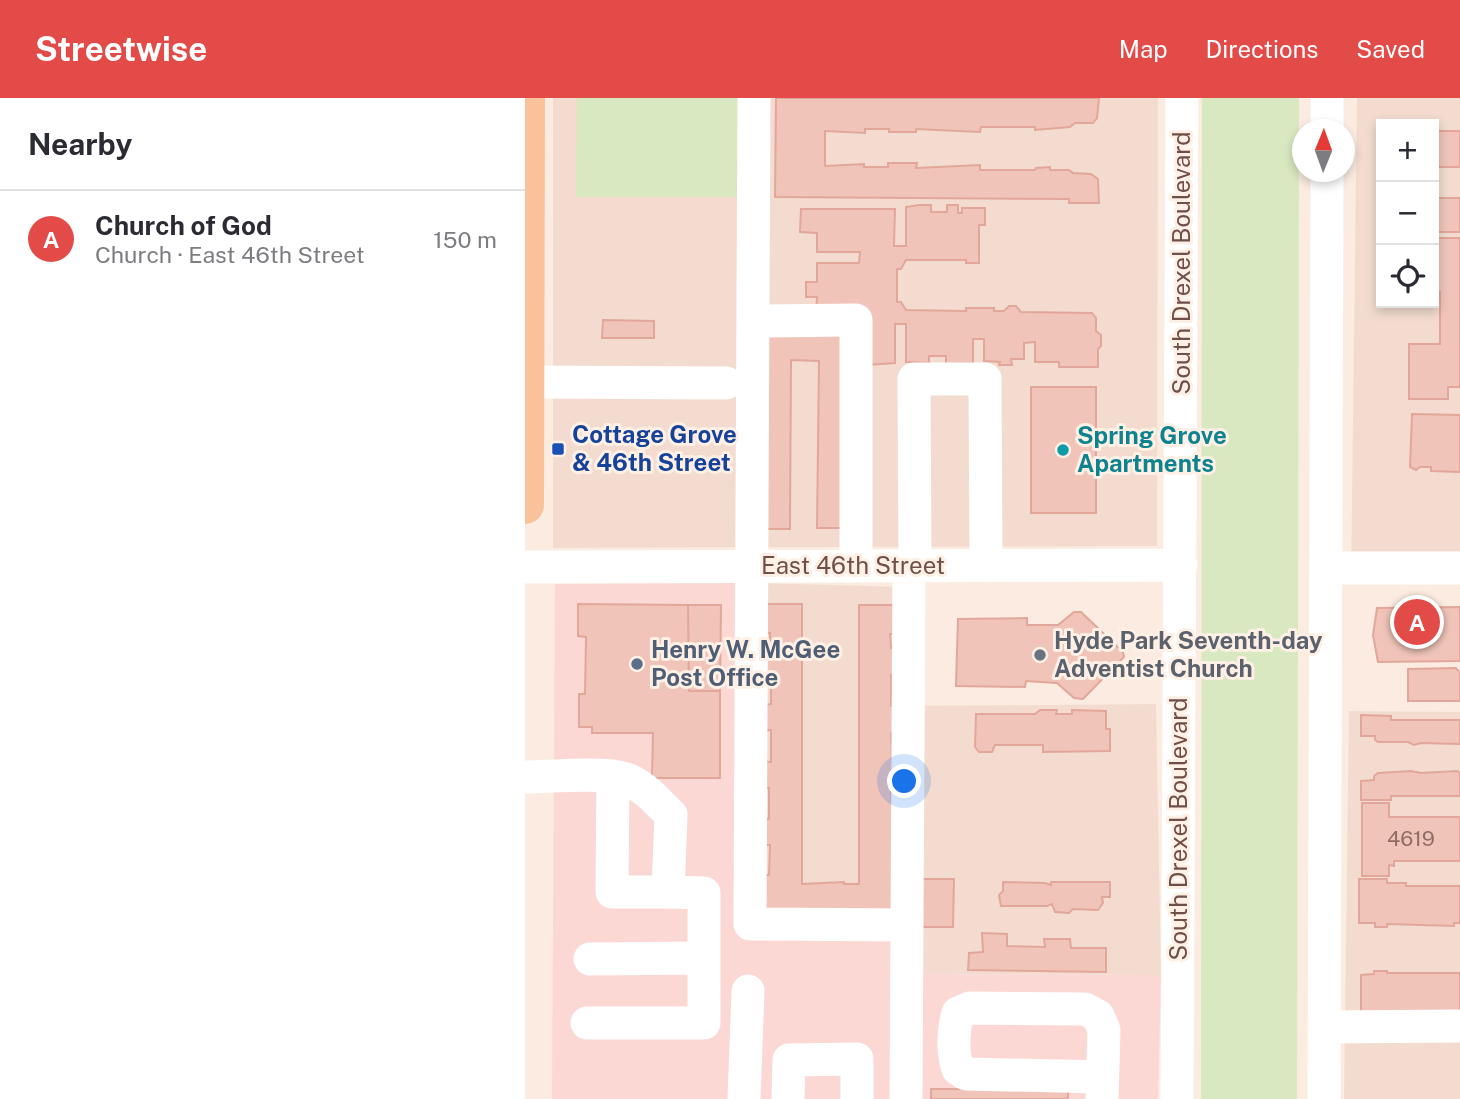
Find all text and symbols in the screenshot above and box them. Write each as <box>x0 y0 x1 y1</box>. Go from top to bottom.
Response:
text: Streetwise <box>35 30 207 68</box>
text: Map <box>1119 35 1168 63</box>
text: Directions <box>1206 35 1318 63</box>
text: Saved <box>1356 35 1425 63</box>
north arrow <box>1292 119 1355 182</box>
map controls <box>1376 119 1439 308</box>
button: + <box>1376 119 1439 182</box>
text: Nearby <box>28 126 132 162</box>
street label: South Drexel Boulevard <box>1167 131 1195 395</box>
button: − <box>1376 182 1439 245</box>
text: Church of God <box>95 210 272 241</box>
text: A <box>43 226 59 253</box>
text: 150 m <box>433 226 497 253</box>
text: Church · East 46th Street <box>95 241 365 268</box>
button: locate <box>1376 245 1439 308</box>
place label: Cottage Grove & 46th Street <box>572 420 737 476</box>
place label: Spring Grove Apartments <box>1077 421 1227 477</box>
marker: Cottage Grove & 46th Street <box>550 441 566 457</box>
marker: Spring Grove Apartments <box>1055 442 1071 458</box>
street label: East 46th Street <box>761 551 945 579</box>
pin: A <box>1394 596 1440 648</box>
place label: Hyde Park Seventh-day Adventist Church <box>1054 626 1323 682</box>
place label: Henry W. McGee Post Office <box>651 635 840 691</box>
marker: Hyde Park Seventh-day Adventist Church <box>1032 647 1048 663</box>
marker: Henry W. McGee Post Office <box>629 656 645 672</box>
street label: South Drexel Boulevard <box>1164 697 1192 961</box>
your location <box>887 764 921 798</box>
house number: 4619 <box>1387 826 1435 851</box>

